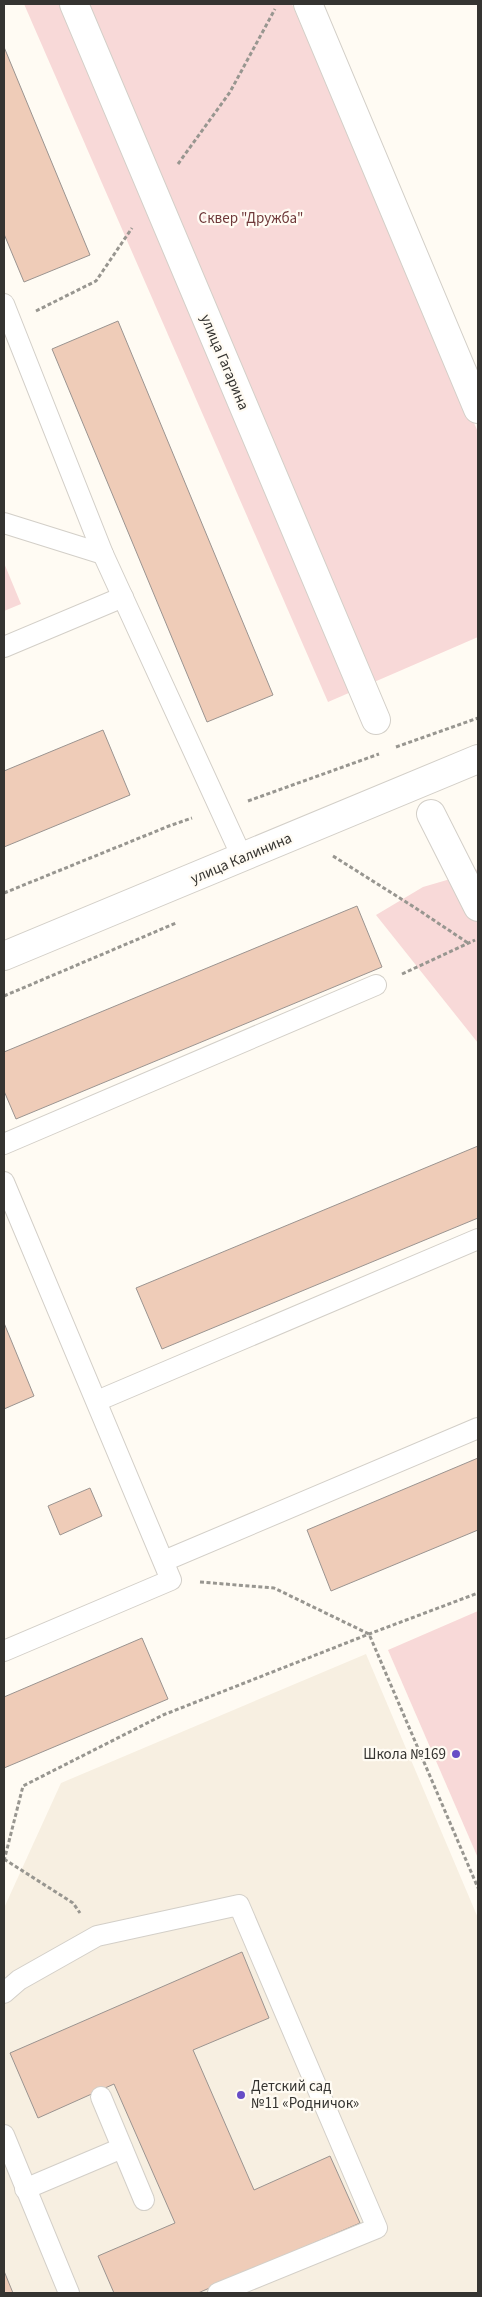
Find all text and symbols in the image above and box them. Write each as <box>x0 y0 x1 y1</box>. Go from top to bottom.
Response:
park label: Сквер "Дружба" <box>199 208 303 229</box>
street label: улица Гагарина <box>195 311 254 413</box>
street label: улица Калинина <box>187 828 295 889</box>
place label: Школа №169 <box>363 1744 446 1765</box>
marker: Школа №169 <box>450 1748 462 1760</box>
place label: Детский сад №11 «Родничок» <box>251 2076 359 2114</box>
marker: Детский сад №11 «Родничок» <box>235 2089 247 2101</box>

